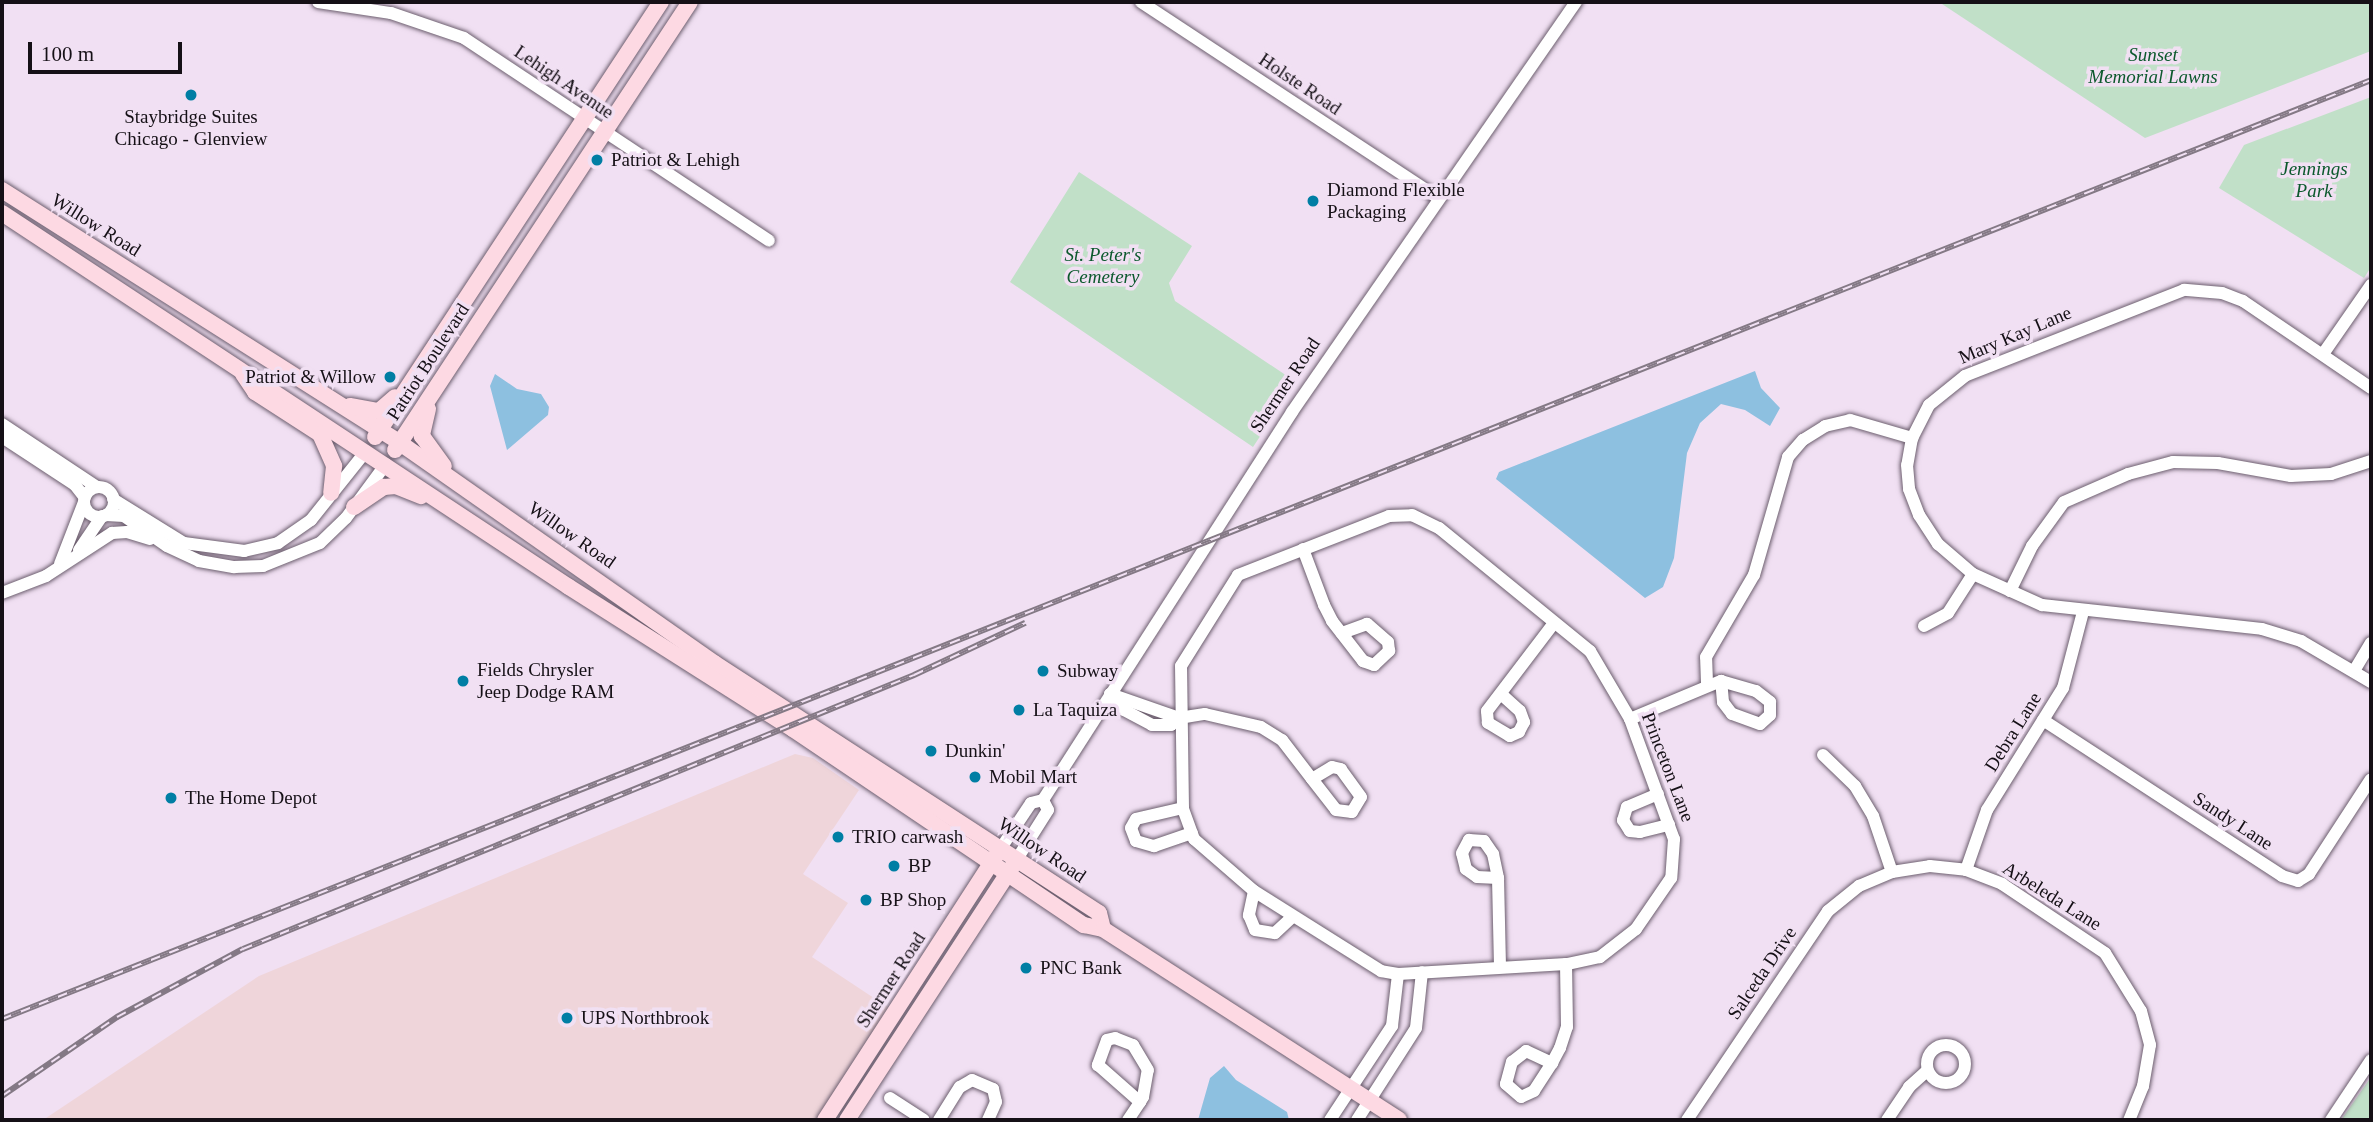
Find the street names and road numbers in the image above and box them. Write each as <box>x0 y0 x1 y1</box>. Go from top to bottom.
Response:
street label: Lehigh Avenue <box>509 40 619 124</box>
street label: Holste Road <box>1254 48 1346 120</box>
street label: Willow Road <box>47 189 145 261</box>
street label: Patriot Boulevard <box>382 299 474 425</box>
street label: Mary Kay Lane <box>1955 301 2075 369</box>
street label: Shermer Road <box>1245 333 1325 437</box>
street label: Willow Road <box>524 497 620 573</box>
street label: Debra Lane <box>1980 688 2046 776</box>
street label: Princeton Lane <box>1637 709 1699 825</box>
street label: Sandy Lane <box>2189 787 2277 855</box>
street label: Willow Road <box>994 812 1090 888</box>
street label: Arbeleda Lane <box>1998 857 2106 935</box>
street label: Salceda Drive <box>1723 922 1801 1024</box>
street label: Shermer Road <box>852 928 930 1032</box>

